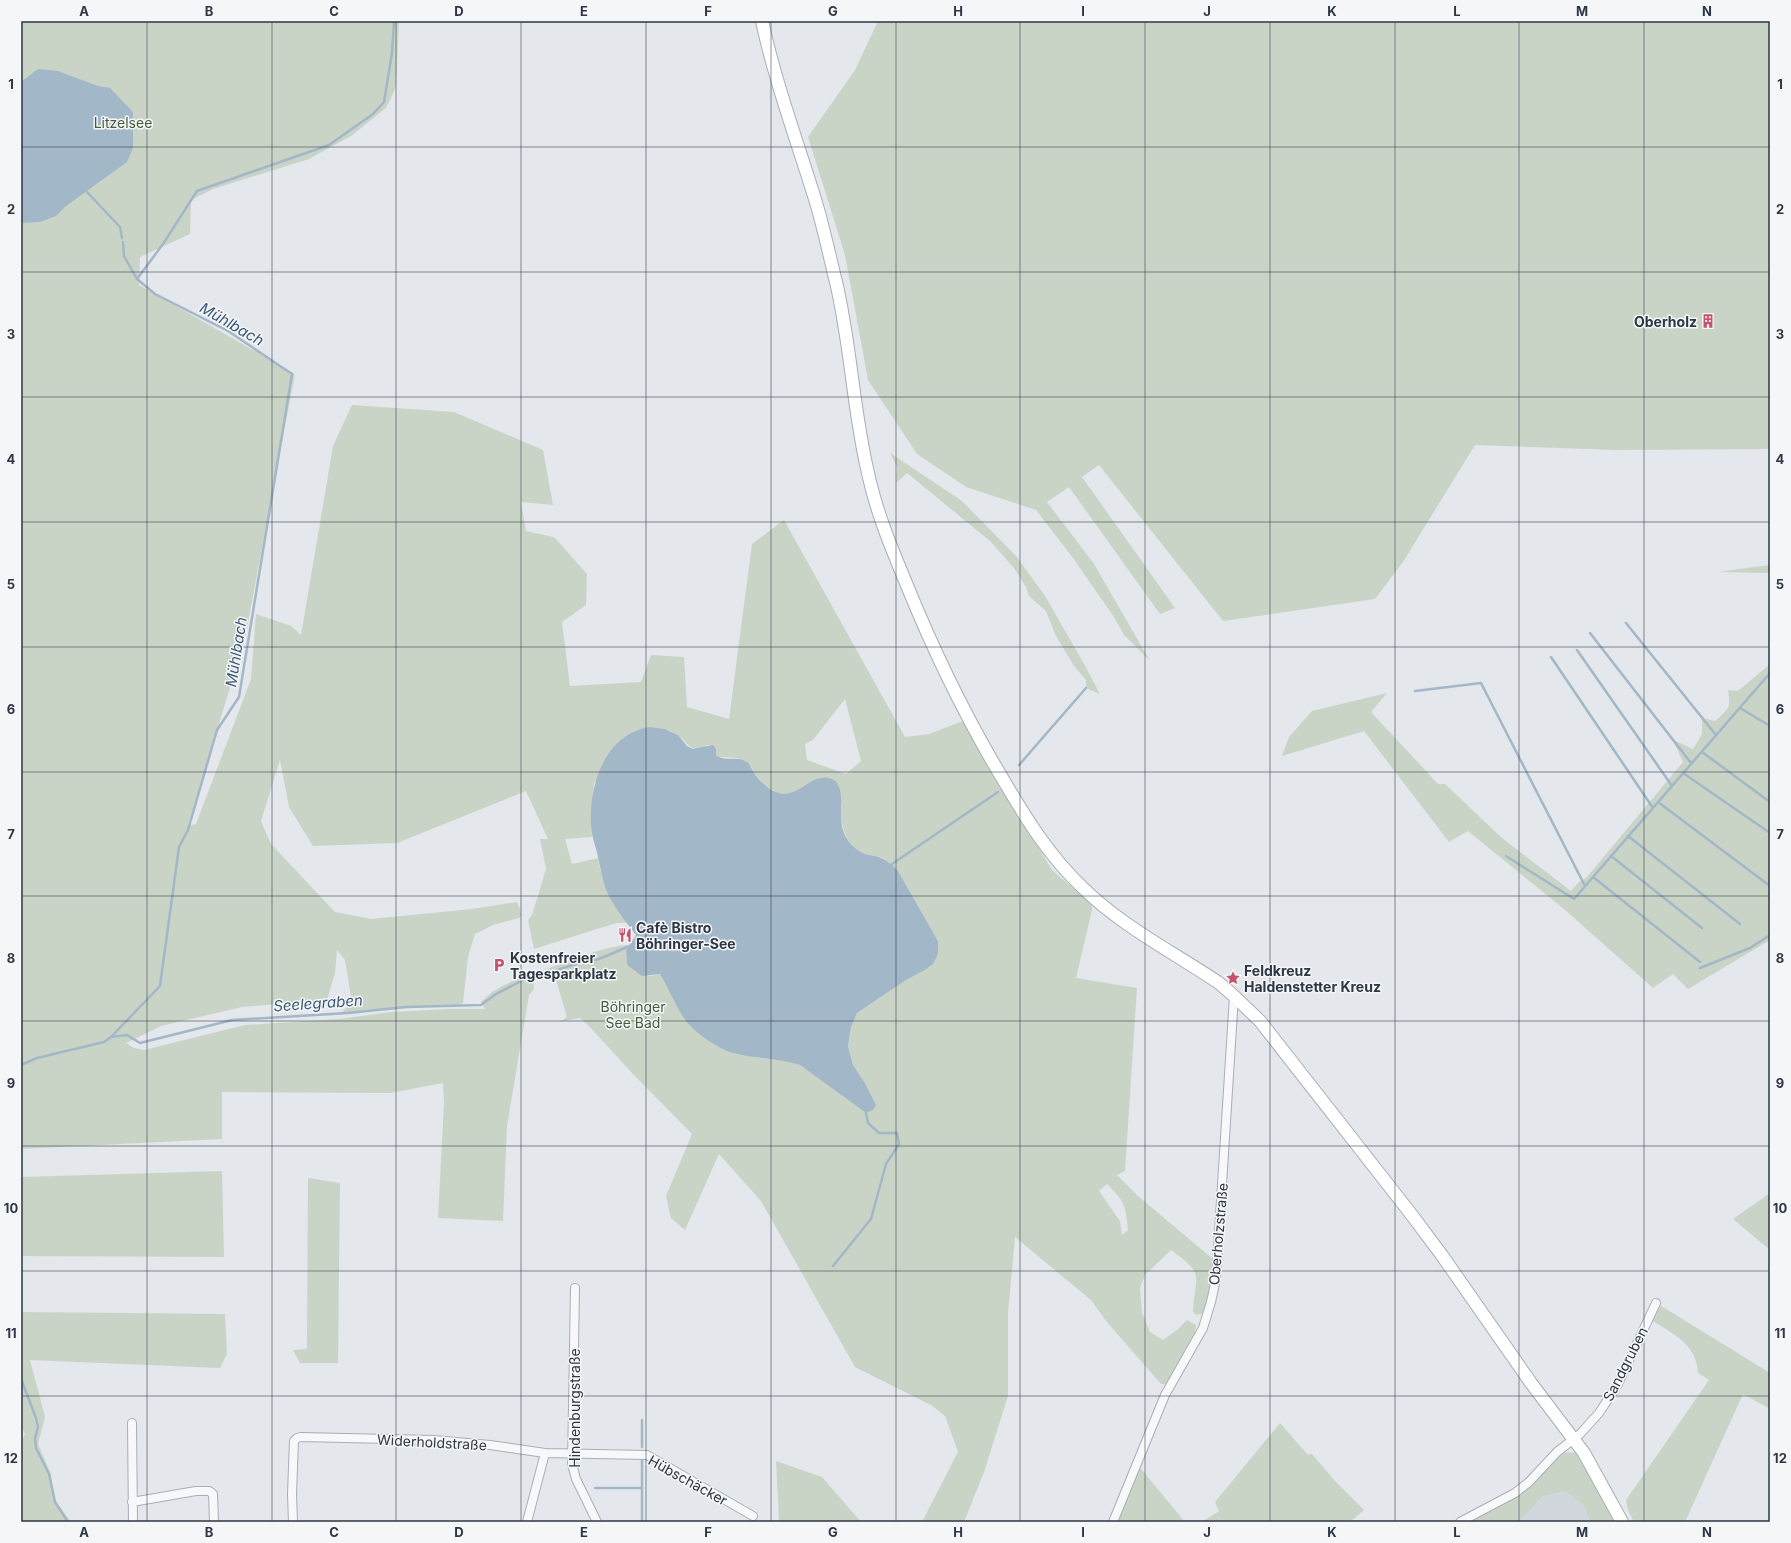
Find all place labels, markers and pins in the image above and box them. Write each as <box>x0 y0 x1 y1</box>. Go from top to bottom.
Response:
place label: Oberholz <box>1634 313 1697 330</box>
building icon: Oberholz <box>1700 313 1716 329</box>
place label: Cafè Bistro Böhringer-See <box>636 919 736 952</box>
restaurant icon: Cafè Bistro Böhringer-See <box>617 927 633 943</box>
place label: Kostenfreier Tagesparkplatz <box>510 949 617 982</box>
parking icon: Kostenfreier Tagesparkplatz <box>491 957 507 973</box>
place label: Feldkreuz Haldenstetter Kreuz <box>1244 962 1381 995</box>
place icon: Feldkreuz Haldenstetter Kreuz <box>1225 970 1241 986</box>

